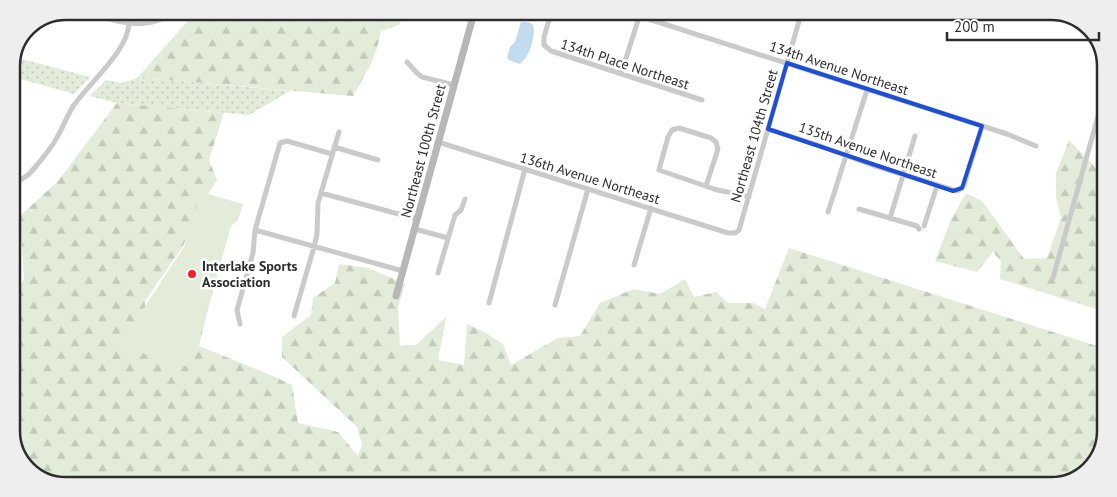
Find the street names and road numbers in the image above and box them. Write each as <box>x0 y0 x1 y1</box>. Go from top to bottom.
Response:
street label: 134th Place Northeast <box>559 35 692 93</box>
street label: 134th Avenue Northeast <box>767 37 911 99</box>
street label: Northeast 104th Street <box>726 67 782 205</box>
street label: Northeast 100th Street <box>396 82 450 220</box>
street label: 135th Avenue Northeast <box>796 118 940 182</box>
street label: 136th Avenue Northeast <box>518 148 662 208</box>

